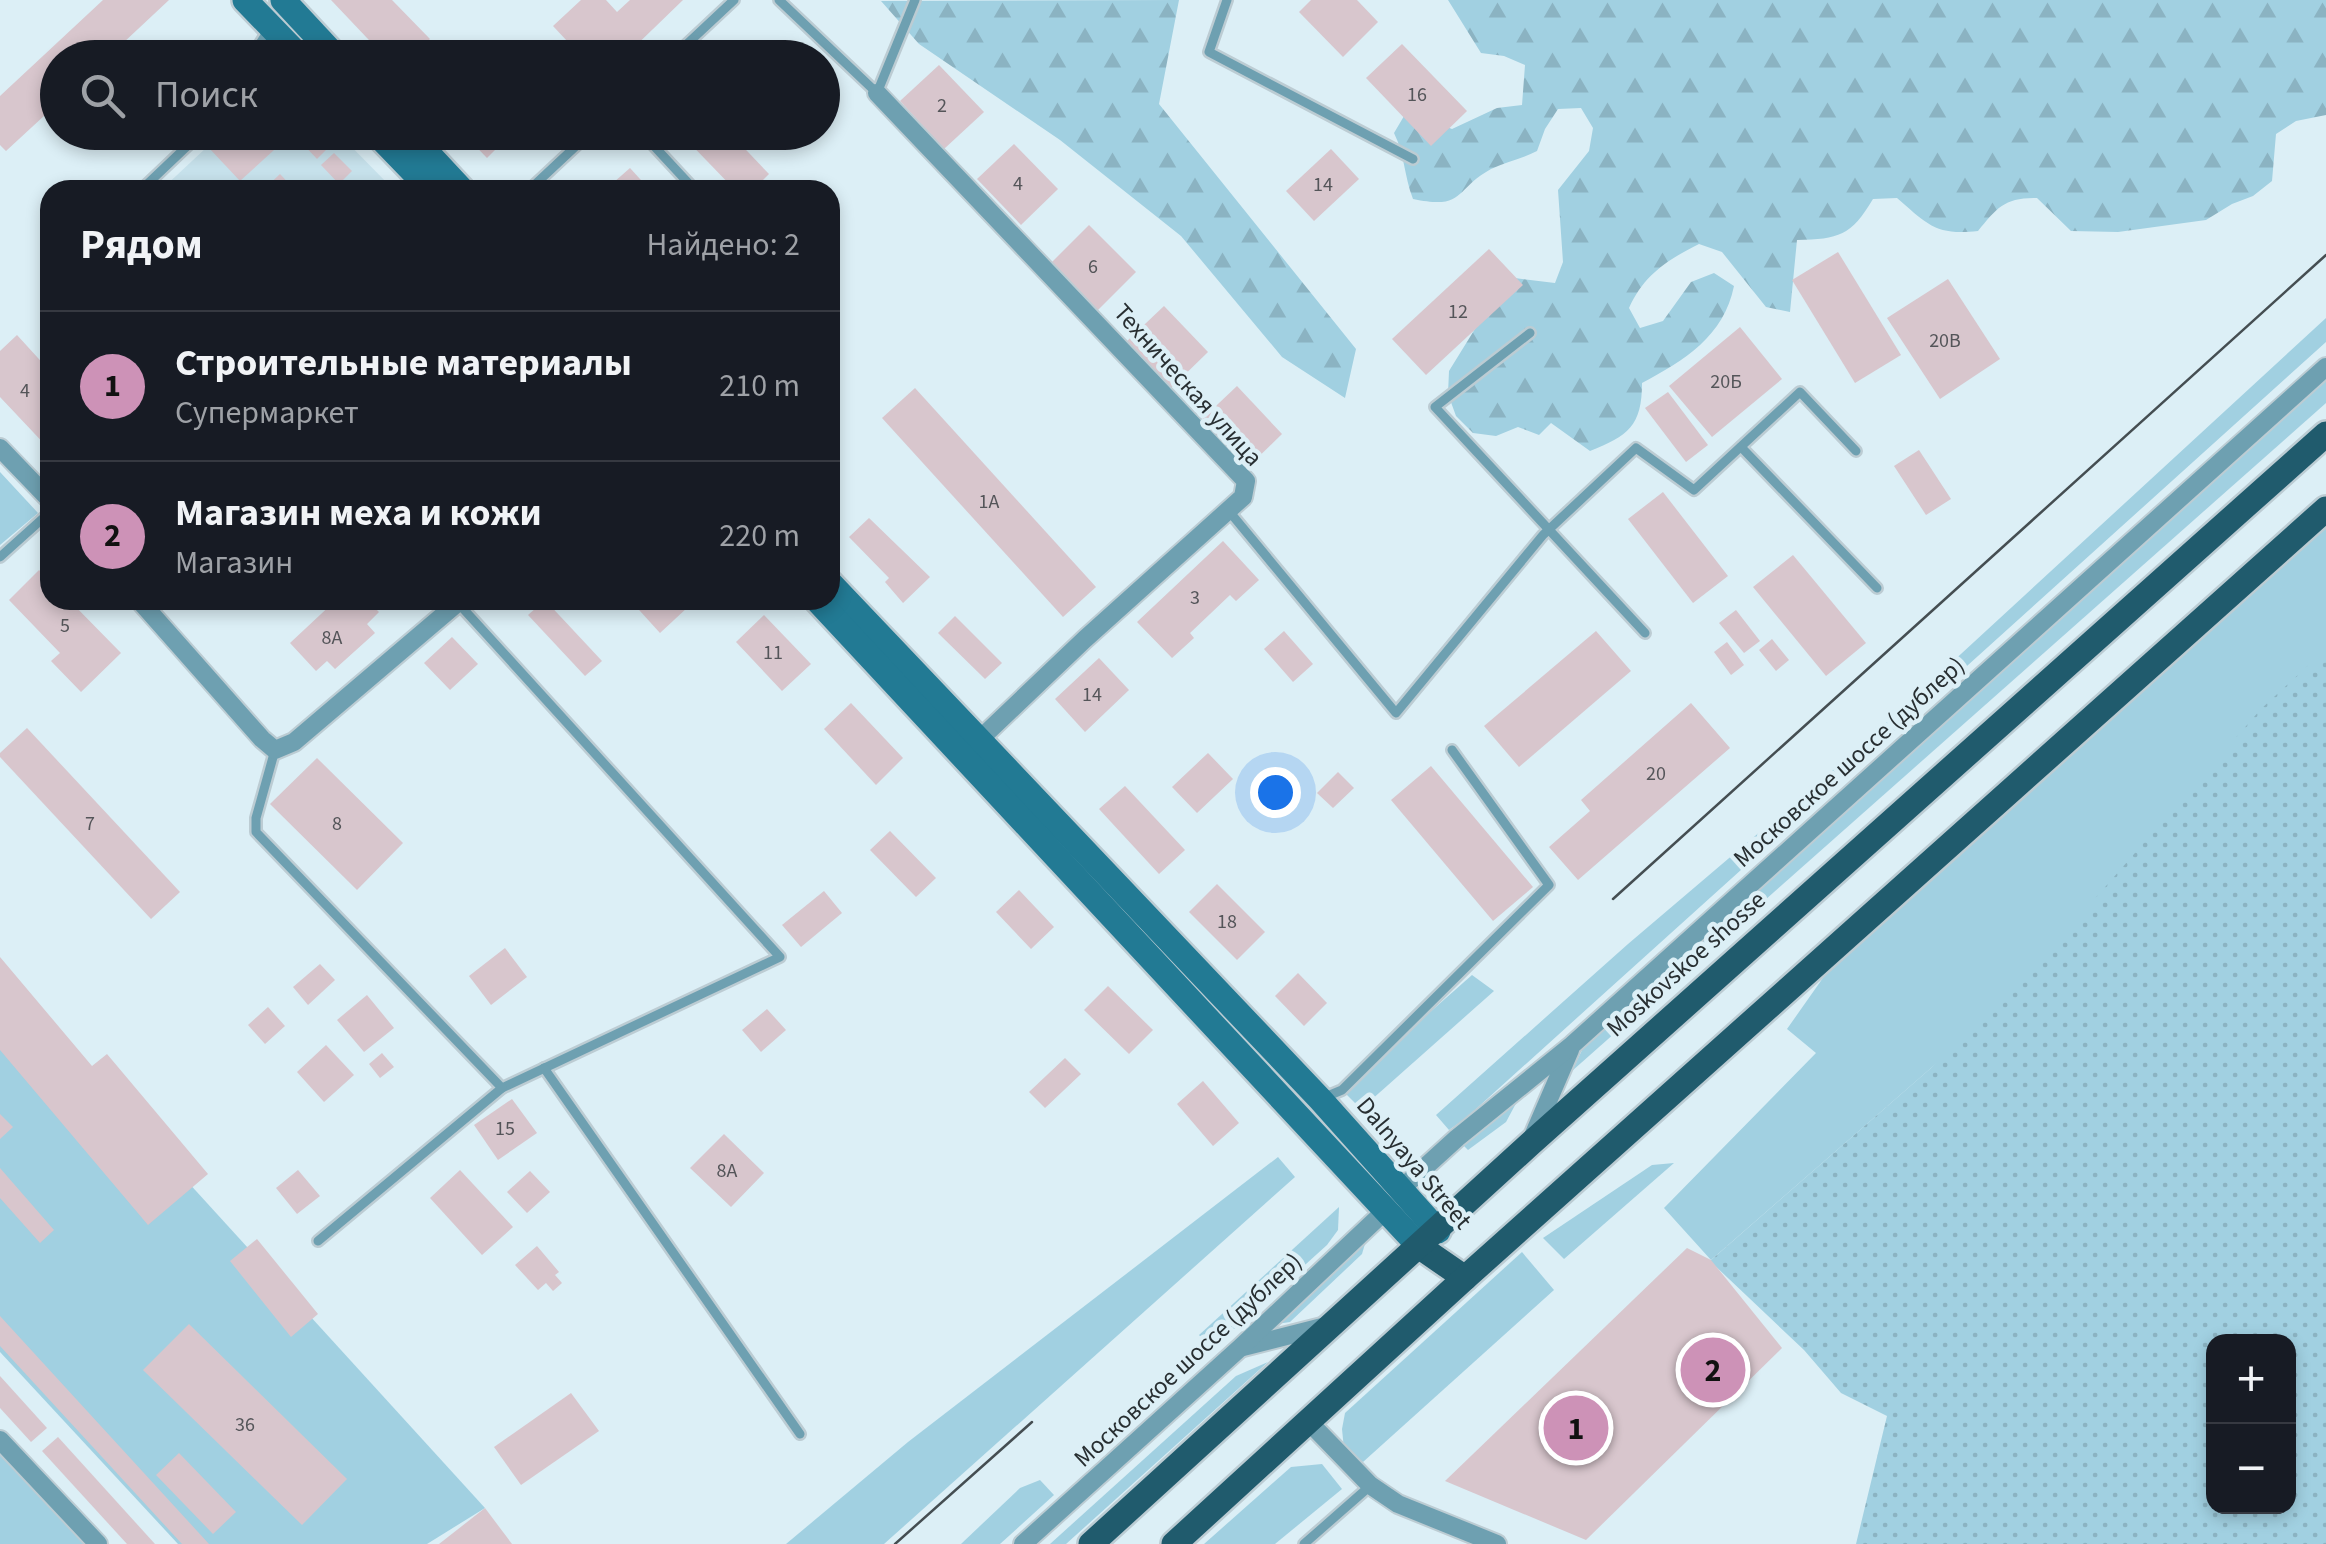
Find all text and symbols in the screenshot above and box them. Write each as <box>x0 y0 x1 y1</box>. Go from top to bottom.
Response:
search box <box>40 40 840 150</box>
icon: search <box>75 68 130 123</box>
text: Поиск <box>155 68 258 122</box>
house number: 16 <box>1407 81 1427 109</box>
house number: 2 <box>937 92 947 120</box>
house number: 4 <box>1013 170 1023 198</box>
house number: 14 <box>1313 171 1333 199</box>
text: Рядом <box>80 215 203 275</box>
text: Найдено: 2 <box>646 222 800 268</box>
house number: 6 <box>1088 253 1098 281</box>
street label: Техническая улица <box>1105 296 1271 474</box>
house number: 12 <box>1448 298 1468 326</box>
house number: 20В <box>1929 327 1961 355</box>
text: Строительные материалы <box>175 336 632 390</box>
text: 1 <box>104 363 121 409</box>
text: 210 m <box>719 363 800 409</box>
house number: 20Б <box>1710 368 1742 396</box>
house number: 4 <box>20 377 30 405</box>
text: Супермаркет <box>175 390 359 436</box>
text: Магазин меха и кожи <box>175 486 542 540</box>
house number: 1А <box>979 488 1000 516</box>
text: 2 <box>104 513 121 559</box>
text: 220 m <box>719 513 800 559</box>
text: Магазин <box>175 540 293 586</box>
house number: 3 <box>1190 584 1200 612</box>
house number: 5 <box>60 612 70 640</box>
house number: 8А <box>322 624 343 652</box>
house number: 11 <box>763 639 783 667</box>
street label: Московское шоссе (дублер) <box>1725 648 1973 876</box>
house number: 14 <box>1082 681 1102 709</box>
house number: 20 <box>1646 760 1666 788</box>
your location <box>1250 767 1301 818</box>
house number: 7 <box>85 810 95 838</box>
house number: 8 <box>332 810 342 838</box>
street label: Moskovskoe shosse <box>1598 883 1774 1045</box>
house number: 18 <box>1217 908 1237 936</box>
street label: Dalnyaya Street <box>1348 1089 1481 1238</box>
house number: 15 <box>495 1115 515 1143</box>
house number: 8А <box>717 1157 738 1185</box>
street label: Московское шоссе (дублер) <box>1066 1244 1310 1476</box>
pin: 2 <box>1680 1332 1746 1408</box>
map controls <box>2206 1334 2296 1514</box>
button: + <box>2206 1334 2296 1424</box>
pin: 1 <box>1544 1390 1608 1466</box>
house number: 36 <box>235 1411 255 1439</box>
button: − <box>2206 1424 2296 1514</box>

